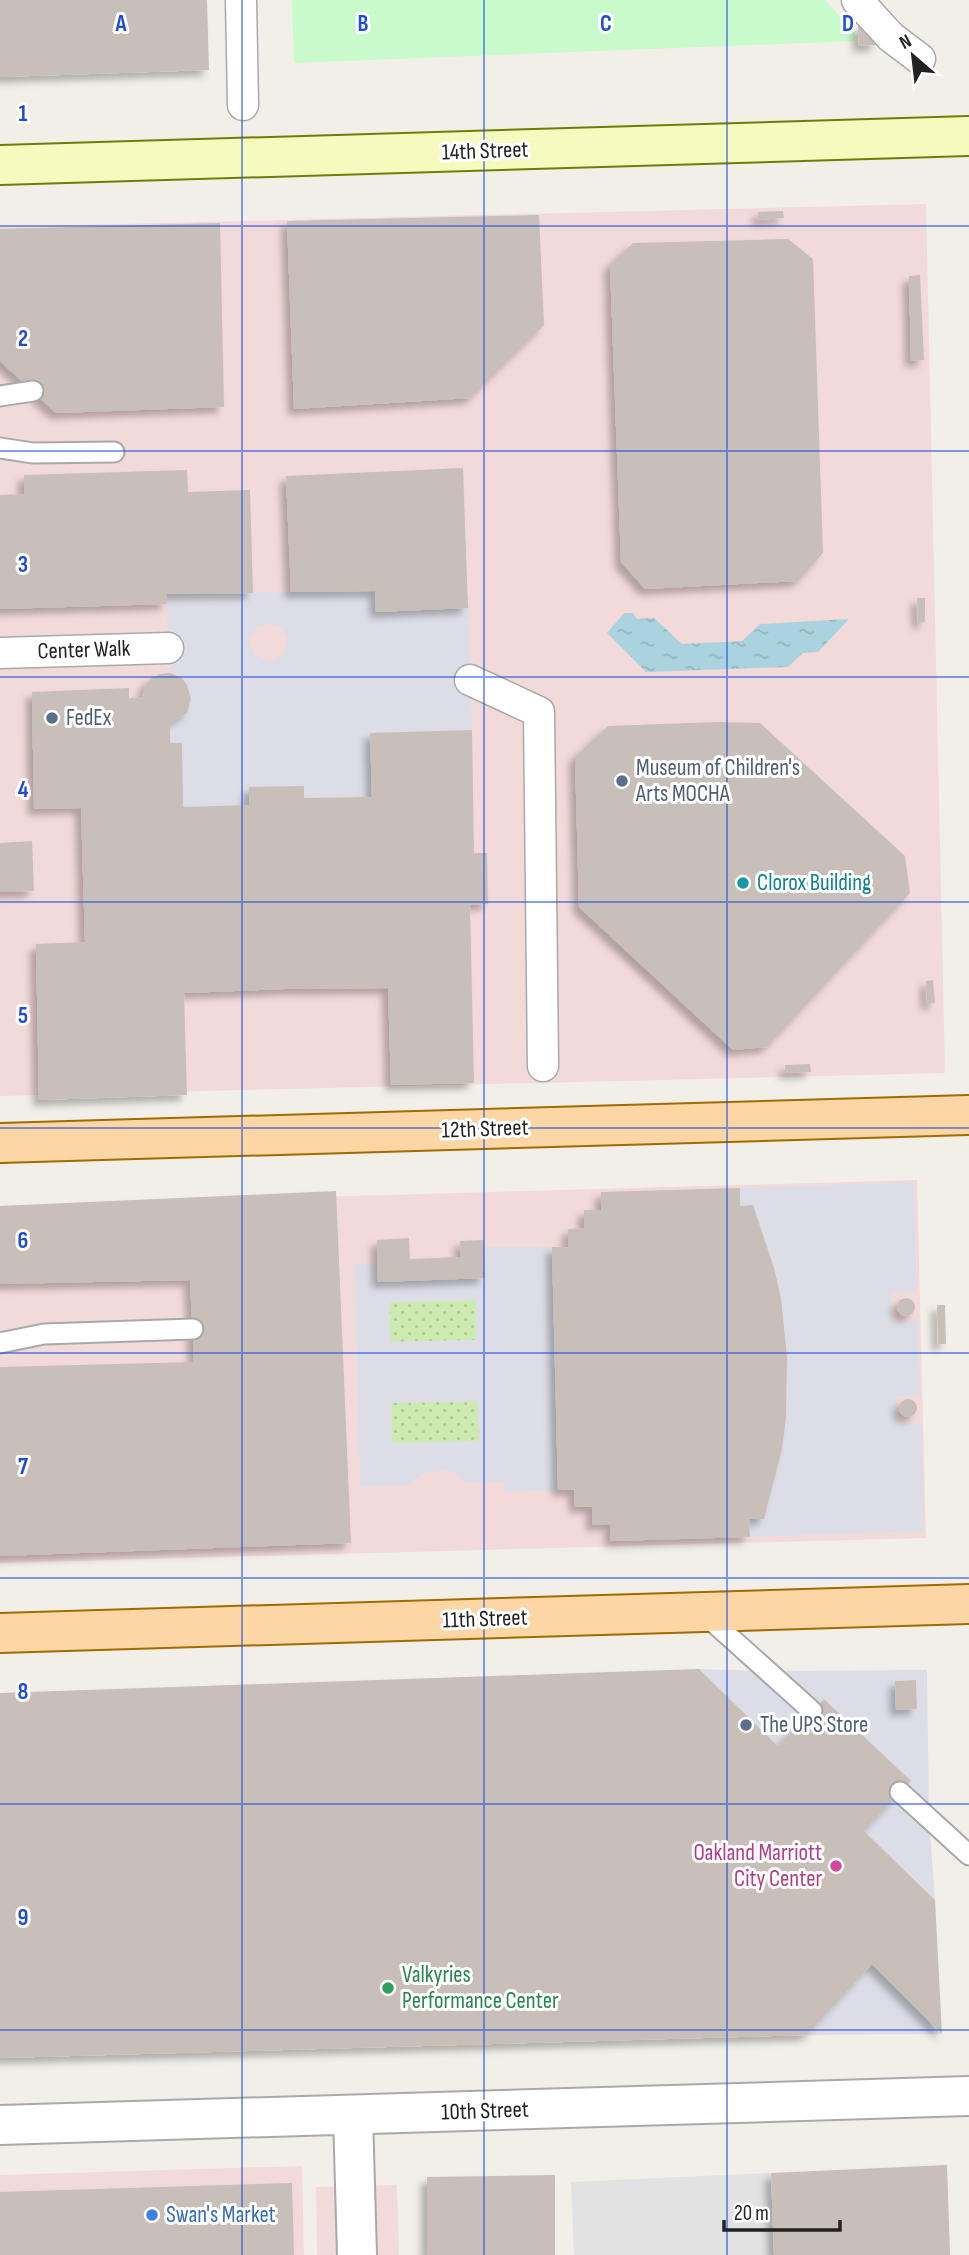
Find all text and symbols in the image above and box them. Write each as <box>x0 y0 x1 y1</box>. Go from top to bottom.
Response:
text: A <box>115 10 128 38</box>
text: B <box>358 10 369 38</box>
text: C <box>600 10 612 38</box>
text: D <box>842 10 854 38</box>
north arrow <box>878 21 948 91</box>
text: N <box>896 30 916 55</box>
text: 1 <box>18 100 28 128</box>
street label: 14th Street <box>441 135 529 167</box>
text: 2 <box>18 325 28 353</box>
text: 3 <box>18 551 28 579</box>
street label: Center Walk <box>37 634 131 666</box>
place label: FedEx <box>66 704 112 732</box>
marker: FedEx <box>44 710 60 726</box>
place label: Museum of Children's Arts MOCHA <box>635 754 800 808</box>
marker: Museum of Children's Arts MOCHA <box>614 773 630 789</box>
text: 4 <box>18 776 29 804</box>
place label: Clorox Building <box>757 869 871 897</box>
marker: Clorox Building <box>735 875 751 891</box>
text: 5 <box>18 1002 28 1030</box>
street label: 12th Street <box>441 1113 529 1145</box>
text: 6 <box>18 1227 28 1255</box>
text: 7 <box>18 1453 28 1481</box>
street label: 11th Street <box>442 1604 528 1634</box>
text: 8 <box>18 1678 29 1706</box>
place label: The UPS Store <box>760 1711 868 1739</box>
marker: The UPS Store <box>738 1717 754 1733</box>
place label: Oakland Marriott City Center <box>693 1839 822 1893</box>
marker: Oakland Marriott City Center <box>828 1858 844 1874</box>
text: 9 <box>18 1904 28 1932</box>
place label: Valkyries Performance Center <box>402 1961 559 2015</box>
marker: Valkyries Performance Center <box>380 1980 396 1996</box>
street label: 10th Street <box>441 2095 529 2127</box>
scale bar <box>724 2188 839 2232</box>
place label: Swan's Market <box>166 2201 276 2229</box>
text: 20 m <box>734 2201 769 2226</box>
marker: Swan's Market <box>144 2207 160 2223</box>

